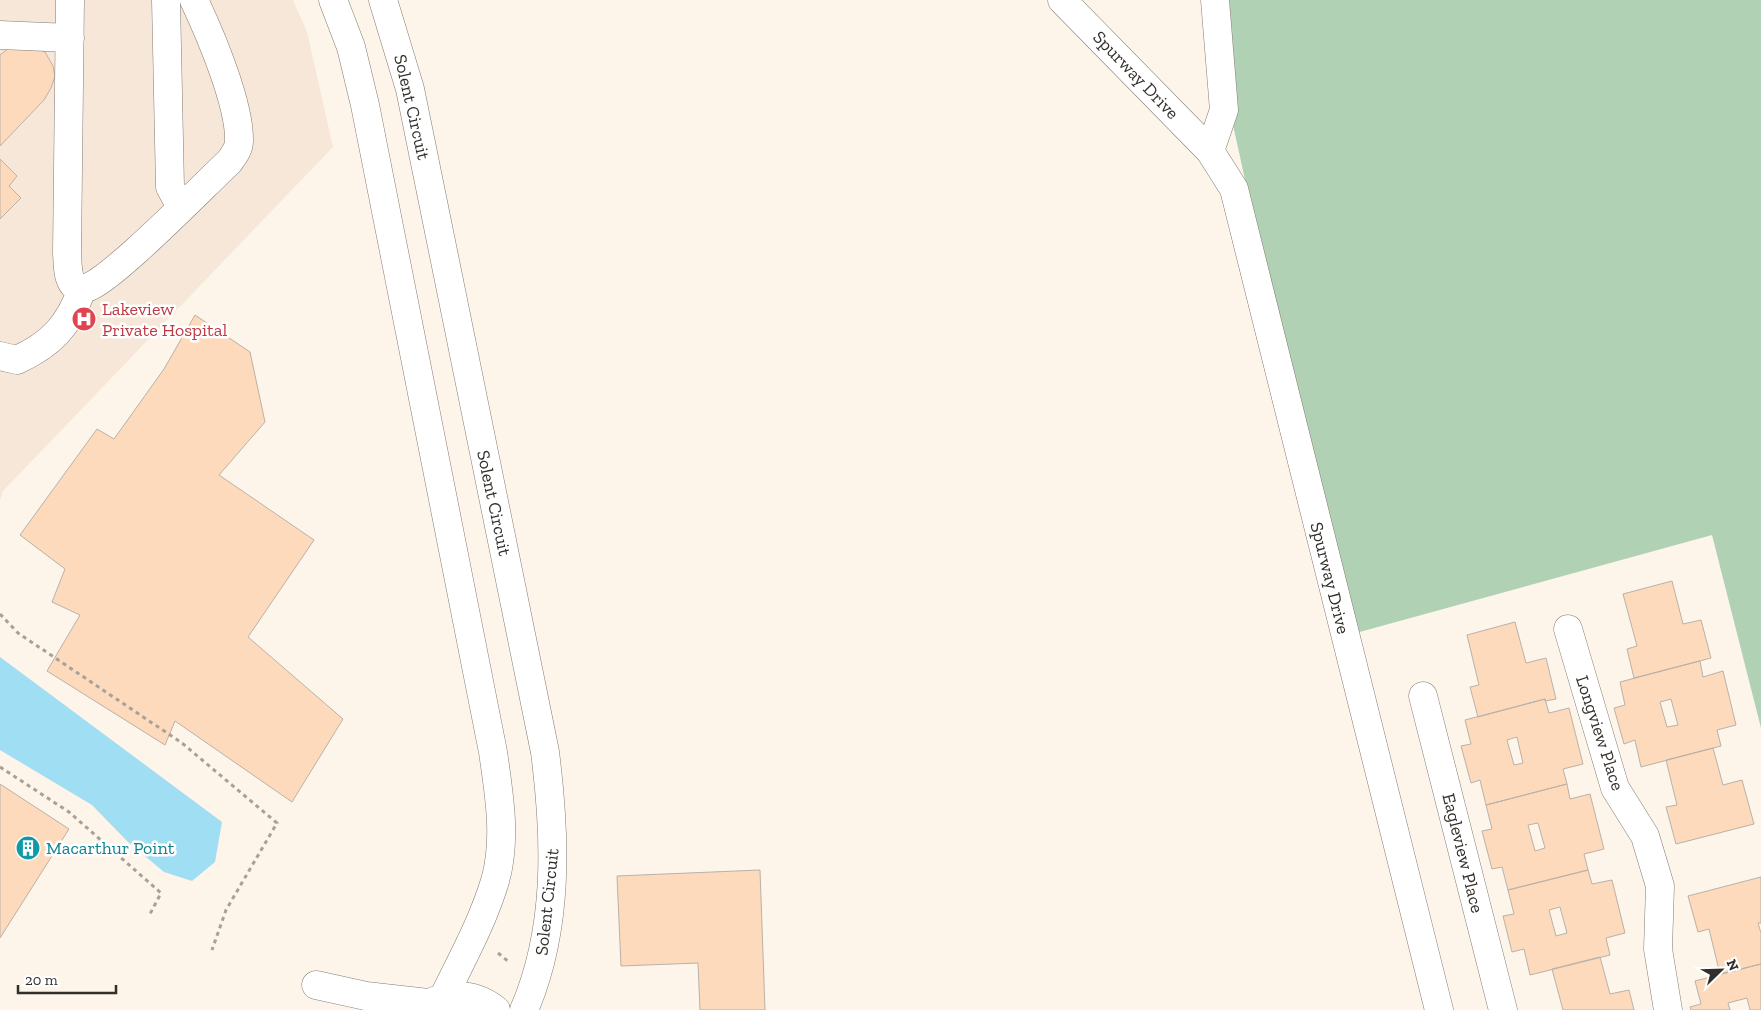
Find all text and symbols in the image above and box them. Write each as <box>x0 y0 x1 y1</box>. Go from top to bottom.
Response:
street label: Spurway Drive <box>1088 26 1184 124</box>
street label: Solent Circuit <box>389 52 435 162</box>
place label: Lakeview Private Hospital <box>102 298 227 341</box>
hospital icon: Lakeview Private Hospital <box>71 306 97 332</box>
street label: Solent Circuit <box>472 448 516 558</box>
street label: Spurway Drive <box>1305 520 1355 636</box>
street label: Longview Place <box>1571 673 1629 793</box>
street label: Eagleview Place <box>1437 791 1489 915</box>
building icon: Macarthur Point <box>15 835 41 861</box>
place label: Macarthur Point <box>46 837 175 859</box>
street label: Solent Circuit <box>530 847 564 957</box>
north arrow <box>1696 945 1746 995</box>
text: N <box>1723 957 1743 974</box>
scale bar <box>18 962 115 994</box>
text: 20 m <box>25 971 58 989</box>

